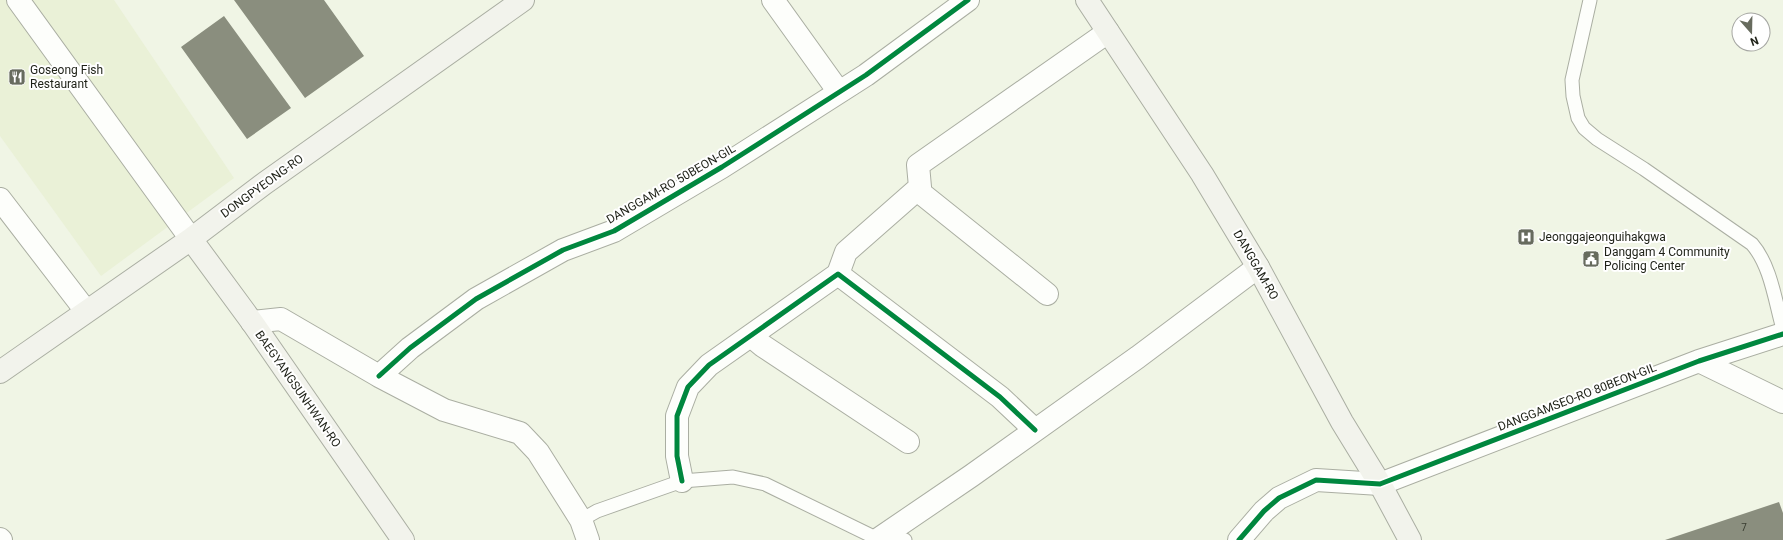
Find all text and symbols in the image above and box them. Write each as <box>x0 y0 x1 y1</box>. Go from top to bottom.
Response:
north arrow <box>1731 12 1771 52</box>
text: N <box>1748 33 1760 48</box>
place label: Goseong Fish Restaurant <box>30 63 103 91</box>
restaurant icon: Goseong Fish Restaurant <box>7 67 27 87</box>
street label: DANGGAM-RO 50BEON-GIL <box>604 141 738 227</box>
street label: DONGPYEONG-RO <box>218 151 306 221</box>
hospital icon: Jeonggajeonguihakgwa <box>1516 227 1536 247</box>
street label: DANGGAM-RO <box>1230 228 1282 302</box>
place label: Jeonggajeonguihakgwa <box>1539 230 1666 244</box>
place label: Danggam 4 Community Policing Center <box>1604 245 1730 273</box>
public building icon: Danggam 4 Community Policing Center <box>1581 249 1601 269</box>
street label: BAEGYANGSUNHWAN-RO <box>252 328 344 450</box>
street label: DANGGAMSEO-RO 80BEON-GIL <box>1496 360 1659 434</box>
house number: 7 <box>1741 522 1747 533</box>

